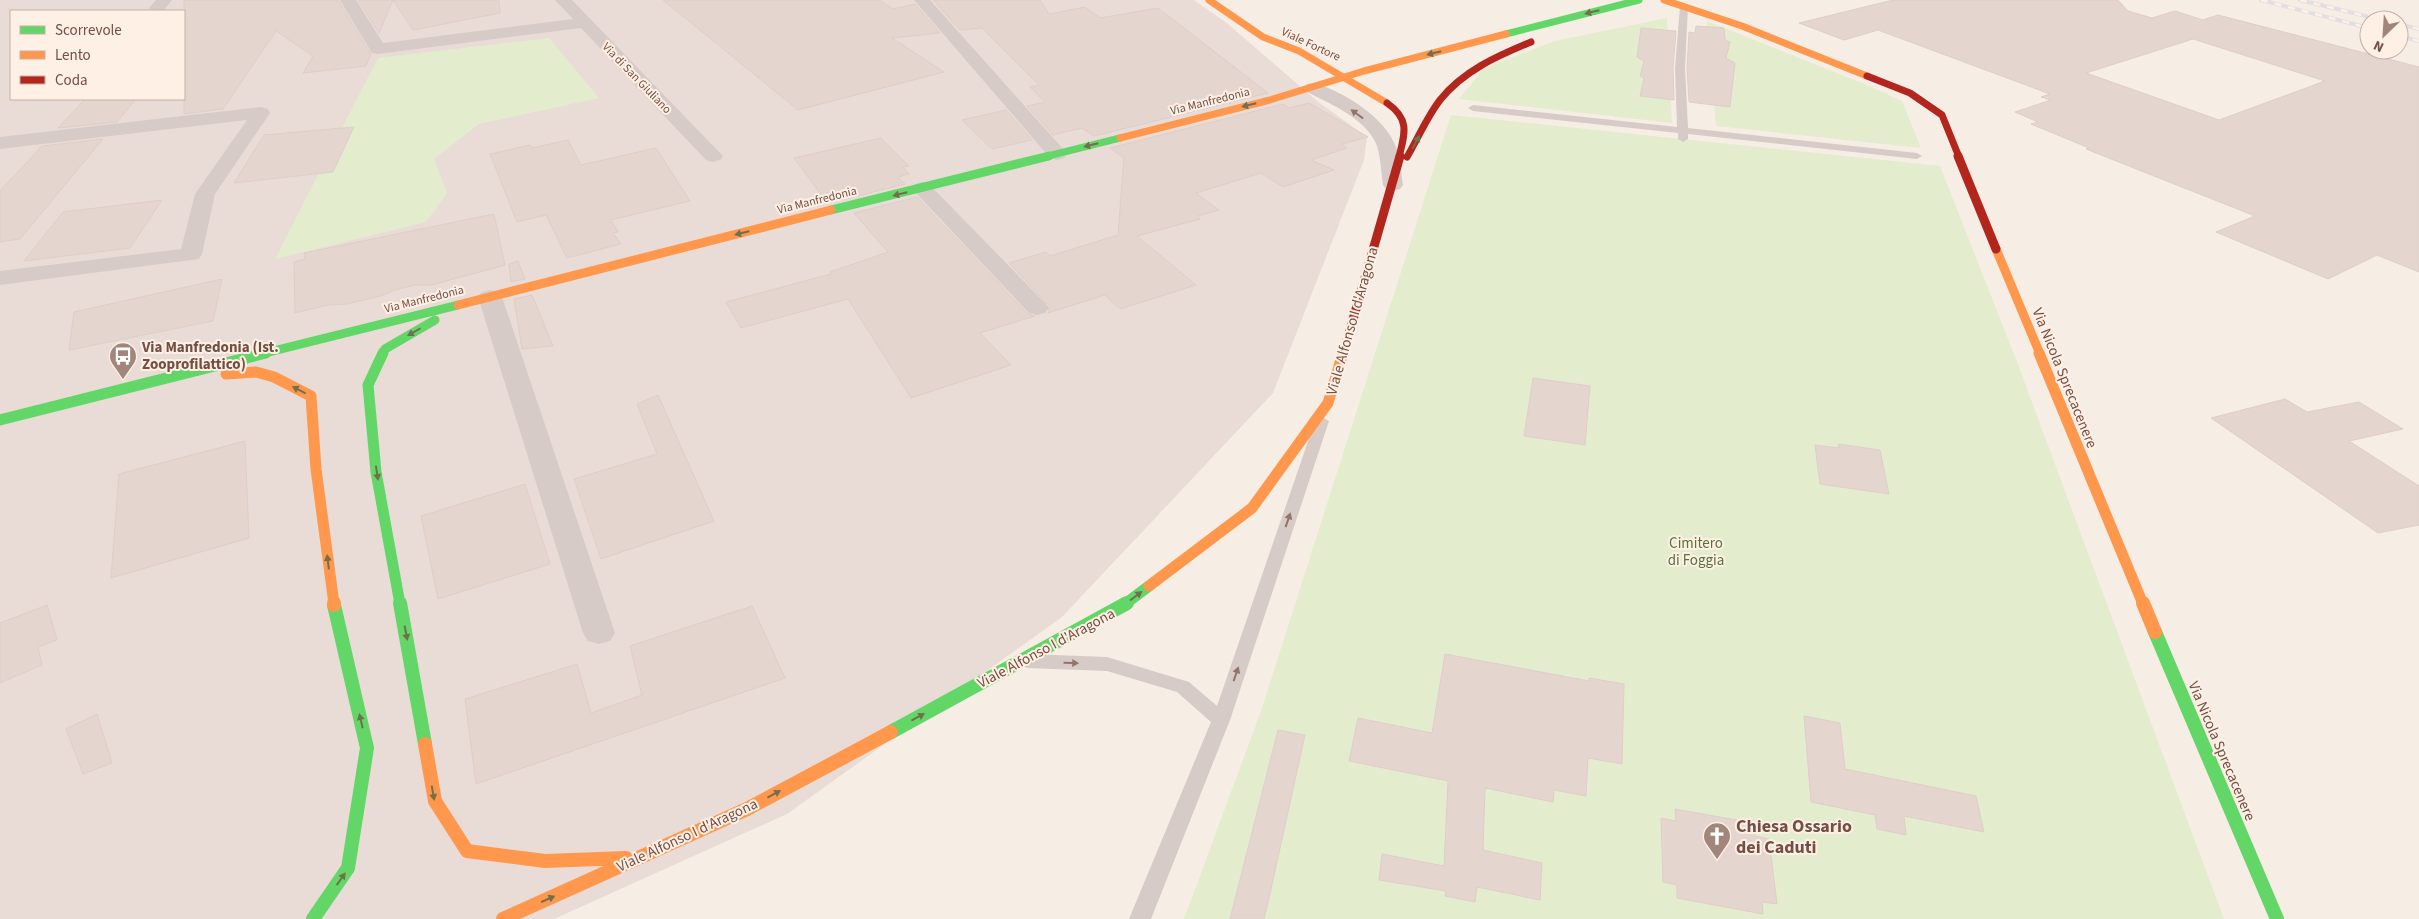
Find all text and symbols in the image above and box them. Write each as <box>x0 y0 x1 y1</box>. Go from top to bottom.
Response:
one-way arrow <box>1584 8 1599 16</box>
legend <box>10 10 185 100</box>
north arrow <box>2359 10 2409 60</box>
text: Scorrevole <box>55 20 122 41</box>
street label: Viale Fortore <box>1278 23 1343 66</box>
text: N <box>2370 35 2387 57</box>
street label: Via di San Giuliano <box>598 39 675 118</box>
text: Lento <box>55 45 91 66</box>
one-way arrow <box>1427 49 1442 57</box>
text: Coda <box>55 70 88 91</box>
street label: Via Manfredonia <box>1169 83 1252 120</box>
one-way arrow <box>1241 101 1256 109</box>
one-way arrow <box>1350 109 1364 119</box>
one-way arrow <box>1411 135 1420 148</box>
one-way arrow <box>1084 141 1099 149</box>
street label: Via Manfredonia <box>776 182 859 219</box>
one-way arrow <box>892 190 907 198</box>
one-way arrow <box>735 229 750 237</box>
street label: Viale Alfonso I d'Aragona <box>1321 245 1384 398</box>
street label: Via Manfredonia <box>383 281 466 318</box>
street label: Via Nicola Sprecacenere <box>2027 305 2102 451</box>
one-way arrow <box>407 328 421 336</box>
place label: Via Manfredonia (Ist. Zooprofilattico) <box>141 337 279 375</box>
bus stop icon: Via Manfredonia (Ist. Zooprofilattico) <box>108 341 138 380</box>
one-way arrow <box>292 386 306 394</box>
one-way arrow <box>373 466 381 482</box>
one-way arrow <box>1285 512 1293 527</box>
park label: Cimitero di Foggia <box>1668 533 1724 571</box>
one-way arrow <box>324 554 332 570</box>
one-way arrow <box>1129 591 1143 601</box>
street label: Viale Alfonso I d'Aragona <box>974 603 1119 694</box>
one-way arrow <box>403 626 411 642</box>
one-way arrow <box>1063 659 1079 667</box>
one-way arrow <box>1233 666 1241 681</box>
street label: Via Nicola Sprecacenere <box>2183 678 2260 824</box>
one-way arrow <box>357 713 365 728</box>
one-way arrow <box>910 713 925 721</box>
one-way arrow <box>430 786 438 802</box>
one-way arrow <box>767 790 782 798</box>
street label: Viale Alfonso I d'Aragona <box>613 794 761 877</box>
place label: Chiesa Ossario dei Caduti <box>1736 814 1852 860</box>
church icon: Chiesa Ossario dei Caduti <box>1702 821 1732 860</box>
one-way arrow <box>336 872 346 886</box>
one-way arrow <box>541 895 555 903</box>

